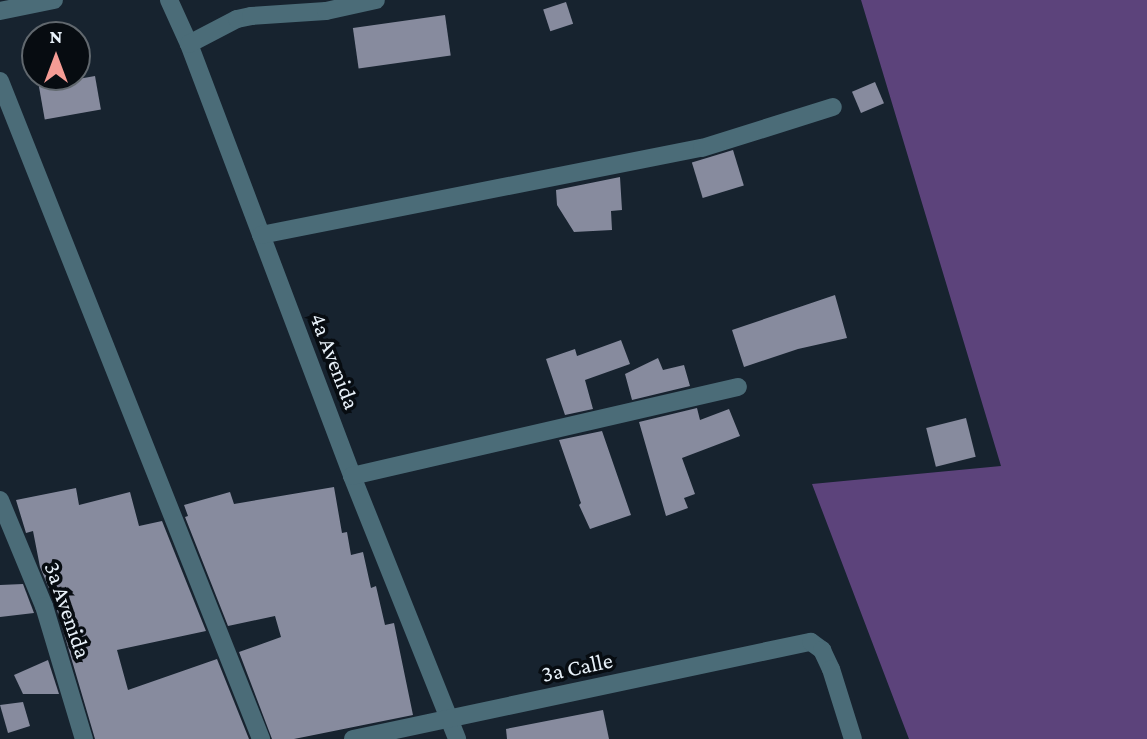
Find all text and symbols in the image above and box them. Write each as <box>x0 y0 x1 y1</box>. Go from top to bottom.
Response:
north arrow <box>21 21 91 91</box>
text: N <box>50 26 62 47</box>
street label: 4a Avenida <box>304 309 366 413</box>
street label: 3a Avenida <box>39 558 97 662</box>
street label: 3a Calle <box>539 646 615 688</box>

